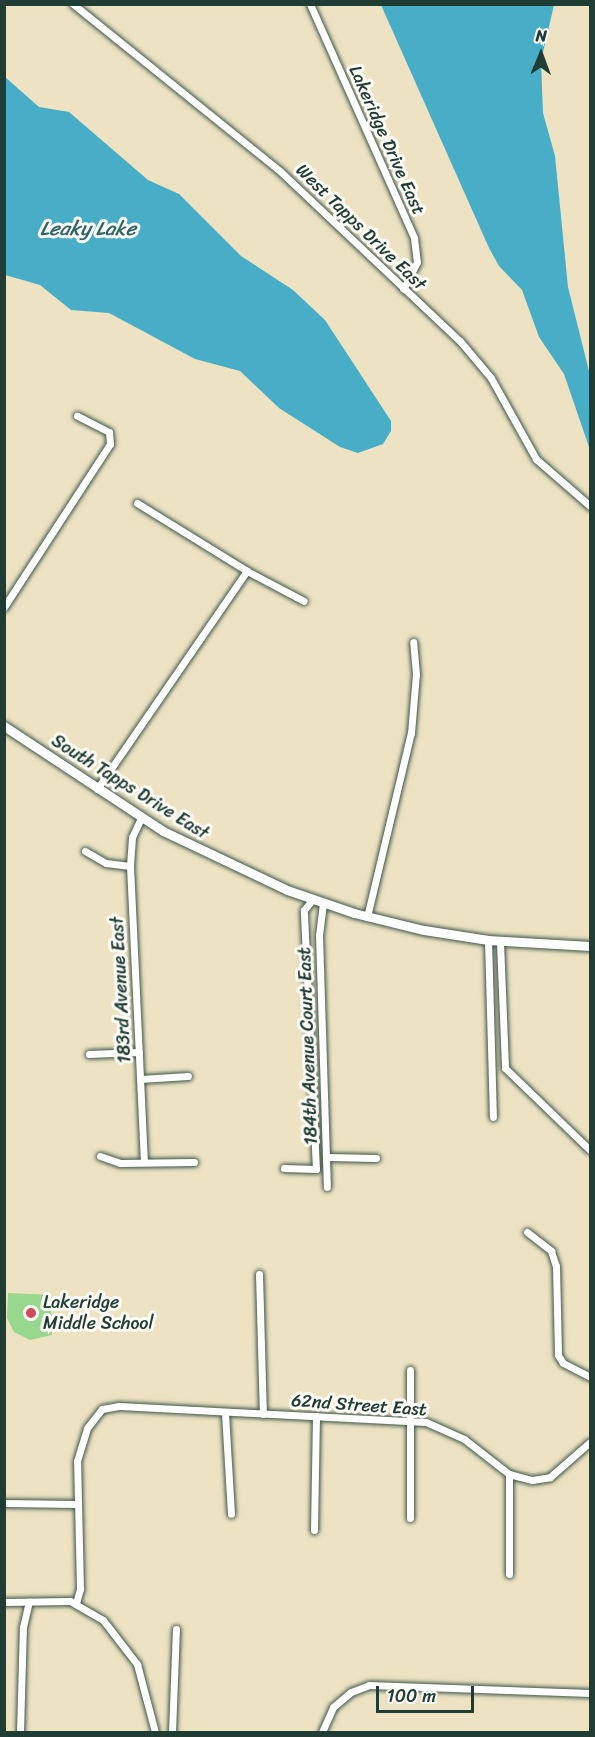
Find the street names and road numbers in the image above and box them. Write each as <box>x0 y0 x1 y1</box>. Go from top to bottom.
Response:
street label: Lakeridge Drive East <box>344 62 430 218</box>
street label: West Tapps Drive East <box>291 159 431 295</box>
street label: South Tapps Drive East <box>47 730 213 844</box>
street label: 183rd Avenue East <box>106 916 136 1064</box>
street label: 184th Avenue Court East <box>294 946 322 1146</box>
street label: 62nd Street East <box>290 1389 428 1421</box>

